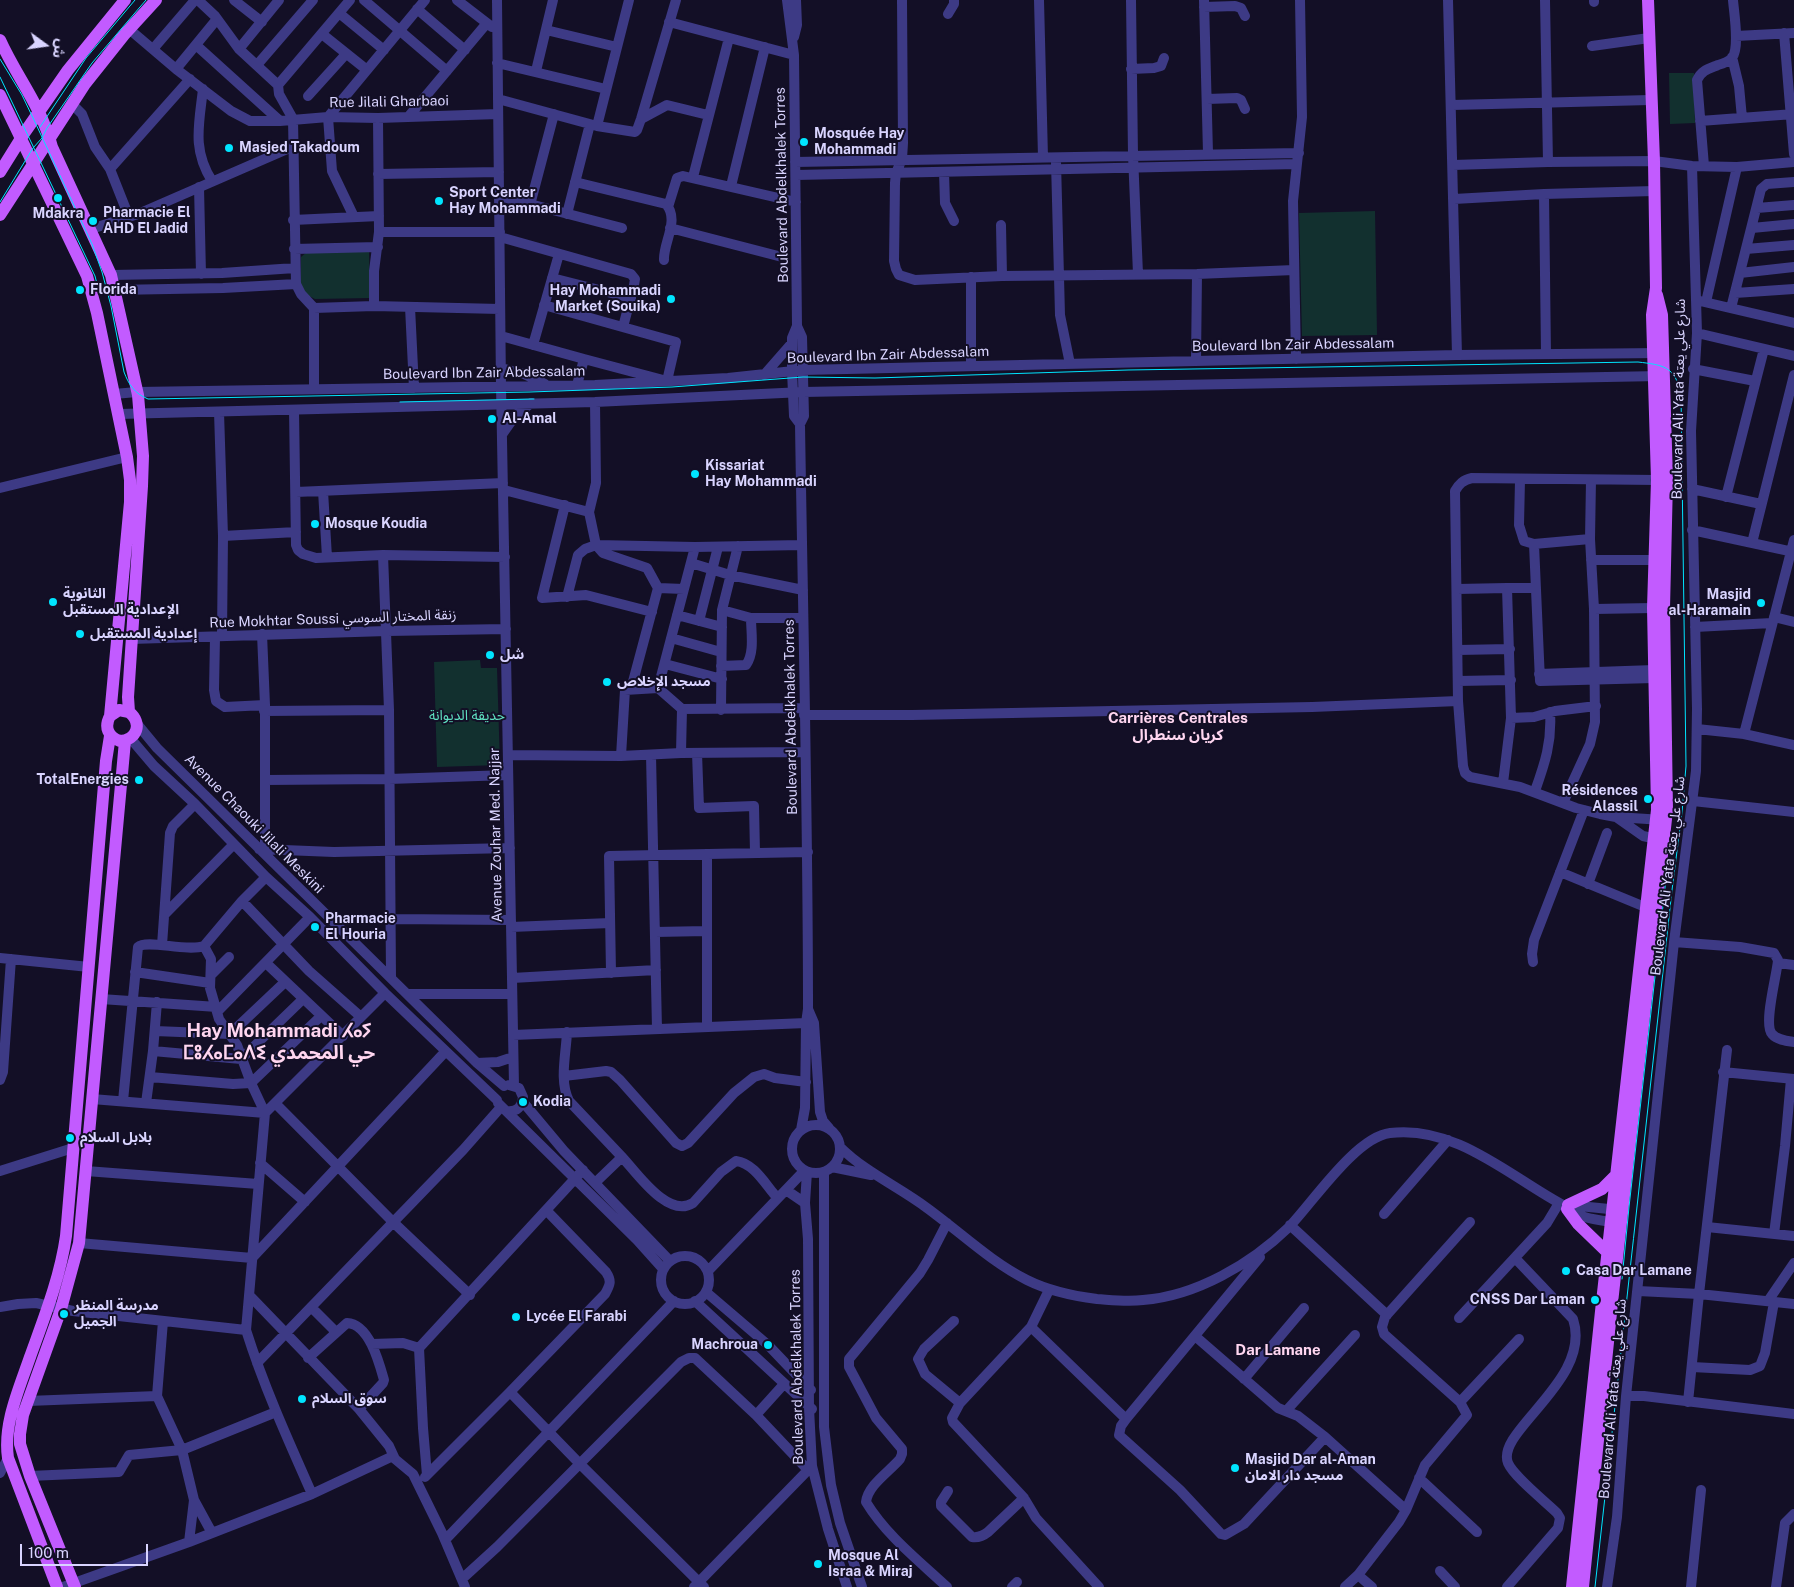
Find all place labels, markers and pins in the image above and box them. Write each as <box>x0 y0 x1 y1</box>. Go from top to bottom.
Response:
place label: Mosquée Hay Mohammadi <box>814 126 905 158</box>
marker: Mosquée Hay Mohammadi <box>798 136 810 148</box>
place label: Masjed Takadoum <box>239 140 360 156</box>
marker: Masjed Takadoum <box>223 142 235 154</box>
place label: Sport Center Hay Mohammadi <box>449 185 561 218</box>
marker: Mdakra <box>52 192 64 204</box>
marker: Sport Center Hay Mohammadi <box>433 195 445 207</box>
place label: Pharmacie El AHD El Jadid <box>103 205 190 238</box>
place label: Mdakra <box>33 206 83 222</box>
marker: Pharmacie El AHD El Jadid <box>87 215 99 227</box>
place label: Florida <box>90 282 137 298</box>
place label: Hay Mohammadi Market (Souika) <box>549 283 661 316</box>
marker: Florida <box>74 284 86 296</box>
marker: Hay Mohammadi Market (Souika) <box>665 293 677 305</box>
place label: Al-Amal <box>502 411 557 427</box>
marker: Al-Amal <box>486 413 498 425</box>
place label: Kissariat Hay Mohammadi <box>705 458 817 491</box>
marker: Kissariat Hay Mohammadi <box>689 468 701 480</box>
place label: Mosque Koudia <box>325 516 427 532</box>
marker: Mosque Koudia <box>309 518 321 530</box>
place label: الثانوية الإعدادية المستقبل <box>63 586 179 618</box>
place label: Masjid al-Haramain <box>1668 587 1751 620</box>
marker: الثانوية الإعدادية المستقبل <box>47 596 59 608</box>
marker: Masjid al-Haramain <box>1755 597 1767 609</box>
place label: إعدادية المستقبل <box>90 626 197 642</box>
marker: إعدادية المستقبل <box>74 628 86 640</box>
place label: شل <box>500 647 524 663</box>
marker: شل <box>484 649 496 661</box>
place label: مسجد الإخلاص <box>617 674 711 690</box>
marker: مسجد الإخلاص <box>601 676 613 688</box>
place label: TotalEnergies <box>36 772 129 788</box>
marker: TotalEnergies <box>133 774 145 786</box>
place label: Résidences Alassil <box>1561 783 1638 816</box>
marker: Résidences Alassil <box>1642 793 1654 805</box>
place label: Pharmacie El Houria <box>325 911 396 944</box>
marker: Pharmacie El Houria <box>309 921 321 933</box>
place label: Kodia <box>533 1094 571 1110</box>
marker: Kodia <box>517 1096 529 1108</box>
place label: بلابل السلام <box>80 1130 152 1146</box>
marker: بلابل السلام <box>64 1132 76 1144</box>
place label: Casa Dar Lamane <box>1576 1263 1692 1279</box>
marker: Casa Dar Lamane <box>1560 1265 1572 1277</box>
place label: CNSS Dar Laman <box>1470 1292 1585 1308</box>
marker: CNSS Dar Laman <box>1589 1294 1601 1306</box>
place label: مدرسة المنظر الجميل <box>74 1298 159 1330</box>
marker: مدرسة المنظر الجميل <box>58 1308 70 1320</box>
place label: Lycée El Farabi <box>526 1309 627 1325</box>
marker: Lycée El Farabi <box>510 1311 522 1323</box>
place label: Machroua <box>691 1337 758 1353</box>
marker: Machroua <box>762 1339 774 1351</box>
place label: سوق السلام <box>312 1391 387 1407</box>
marker: سوق السلام <box>296 1393 308 1405</box>
place label: Masjid Dar al-Aman مسجد دار الامان <box>1245 1452 1376 1484</box>
marker: Masjid Dar al-Aman مسجد دار الامان <box>1229 1462 1241 1474</box>
place label: Mosque Al Israa & Miraj <box>828 1548 913 1580</box>
marker: Mosque Al Israa & Miraj <box>812 1558 824 1570</box>

